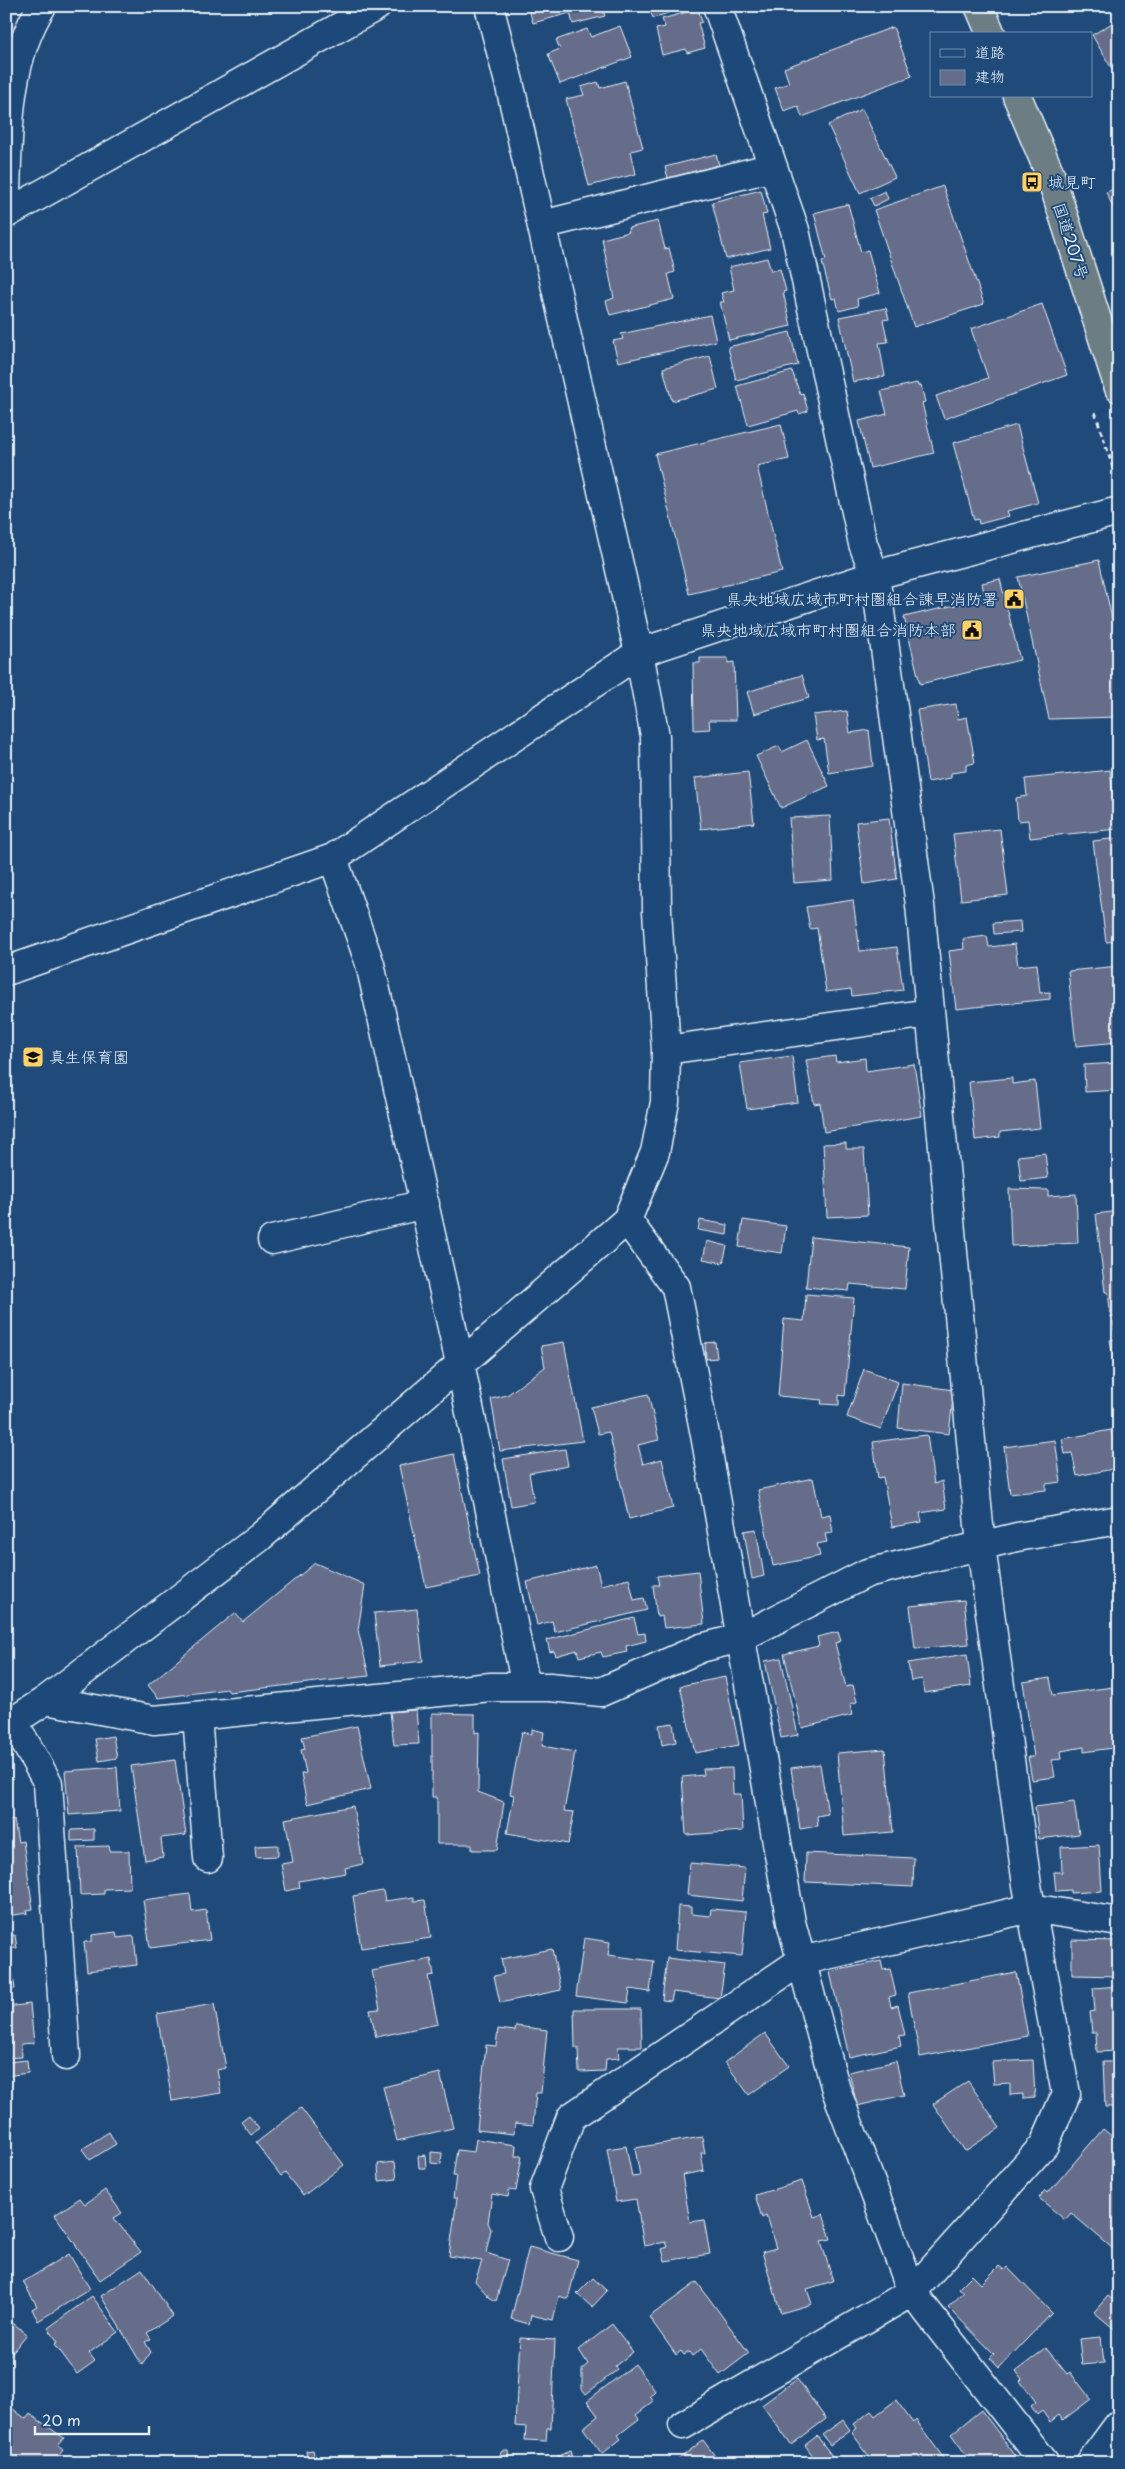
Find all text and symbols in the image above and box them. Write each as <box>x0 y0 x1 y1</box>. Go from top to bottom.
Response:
legend <box>930 32 1092 98</box>
text: 道路 <box>975 40 1005 63</box>
text: 建物 <box>975 64 1005 87</box>
place label: 城見町 <box>1048 169 1096 193</box>
bus stop icon: 城見町 <box>1020 170 1044 194</box>
street label: 国道207号 <box>1048 199 1096 282</box>
place label: 県央地域広域市町村圏組合諌早消防署 <box>726 586 998 610</box>
public building icon: 県央地域広域市町村圏組合諌早消防署 <box>1002 587 1026 611</box>
place label: 県央地域広域市町村圏組合消防本部 <box>700 617 956 641</box>
public building icon: 県央地域広域市町村圏組合消防本部 <box>960 618 984 642</box>
place label: 真生保育園 <box>49 1044 129 1068</box>
school or university icon: 真生保育園 <box>21 1045 45 1069</box>
scale bar <box>35 2404 149 2436</box>
text: 20 m <box>42 2408 81 2431</box>

